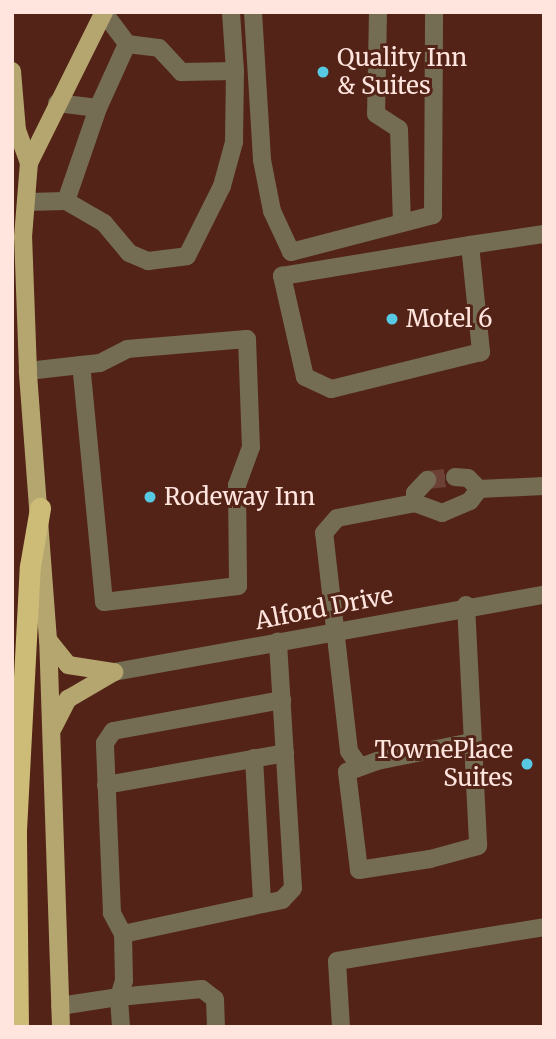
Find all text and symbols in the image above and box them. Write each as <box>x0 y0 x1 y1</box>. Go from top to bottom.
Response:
place label: Quality Inn & Suites <box>337 44 467 100</box>
marker: Quality Inn & Suites <box>315 64 331 80</box>
place label: Motel 6 <box>406 305 493 333</box>
marker: Motel 6 <box>384 311 400 327</box>
place label: Rodeway Inn <box>164 483 315 511</box>
marker: Rodeway Inn <box>142 489 158 505</box>
street label: Alford Drive <box>253 581 395 635</box>
place label: TownePlace Suites <box>374 736 513 792</box>
marker: TownePlace Suites <box>519 756 535 772</box>

